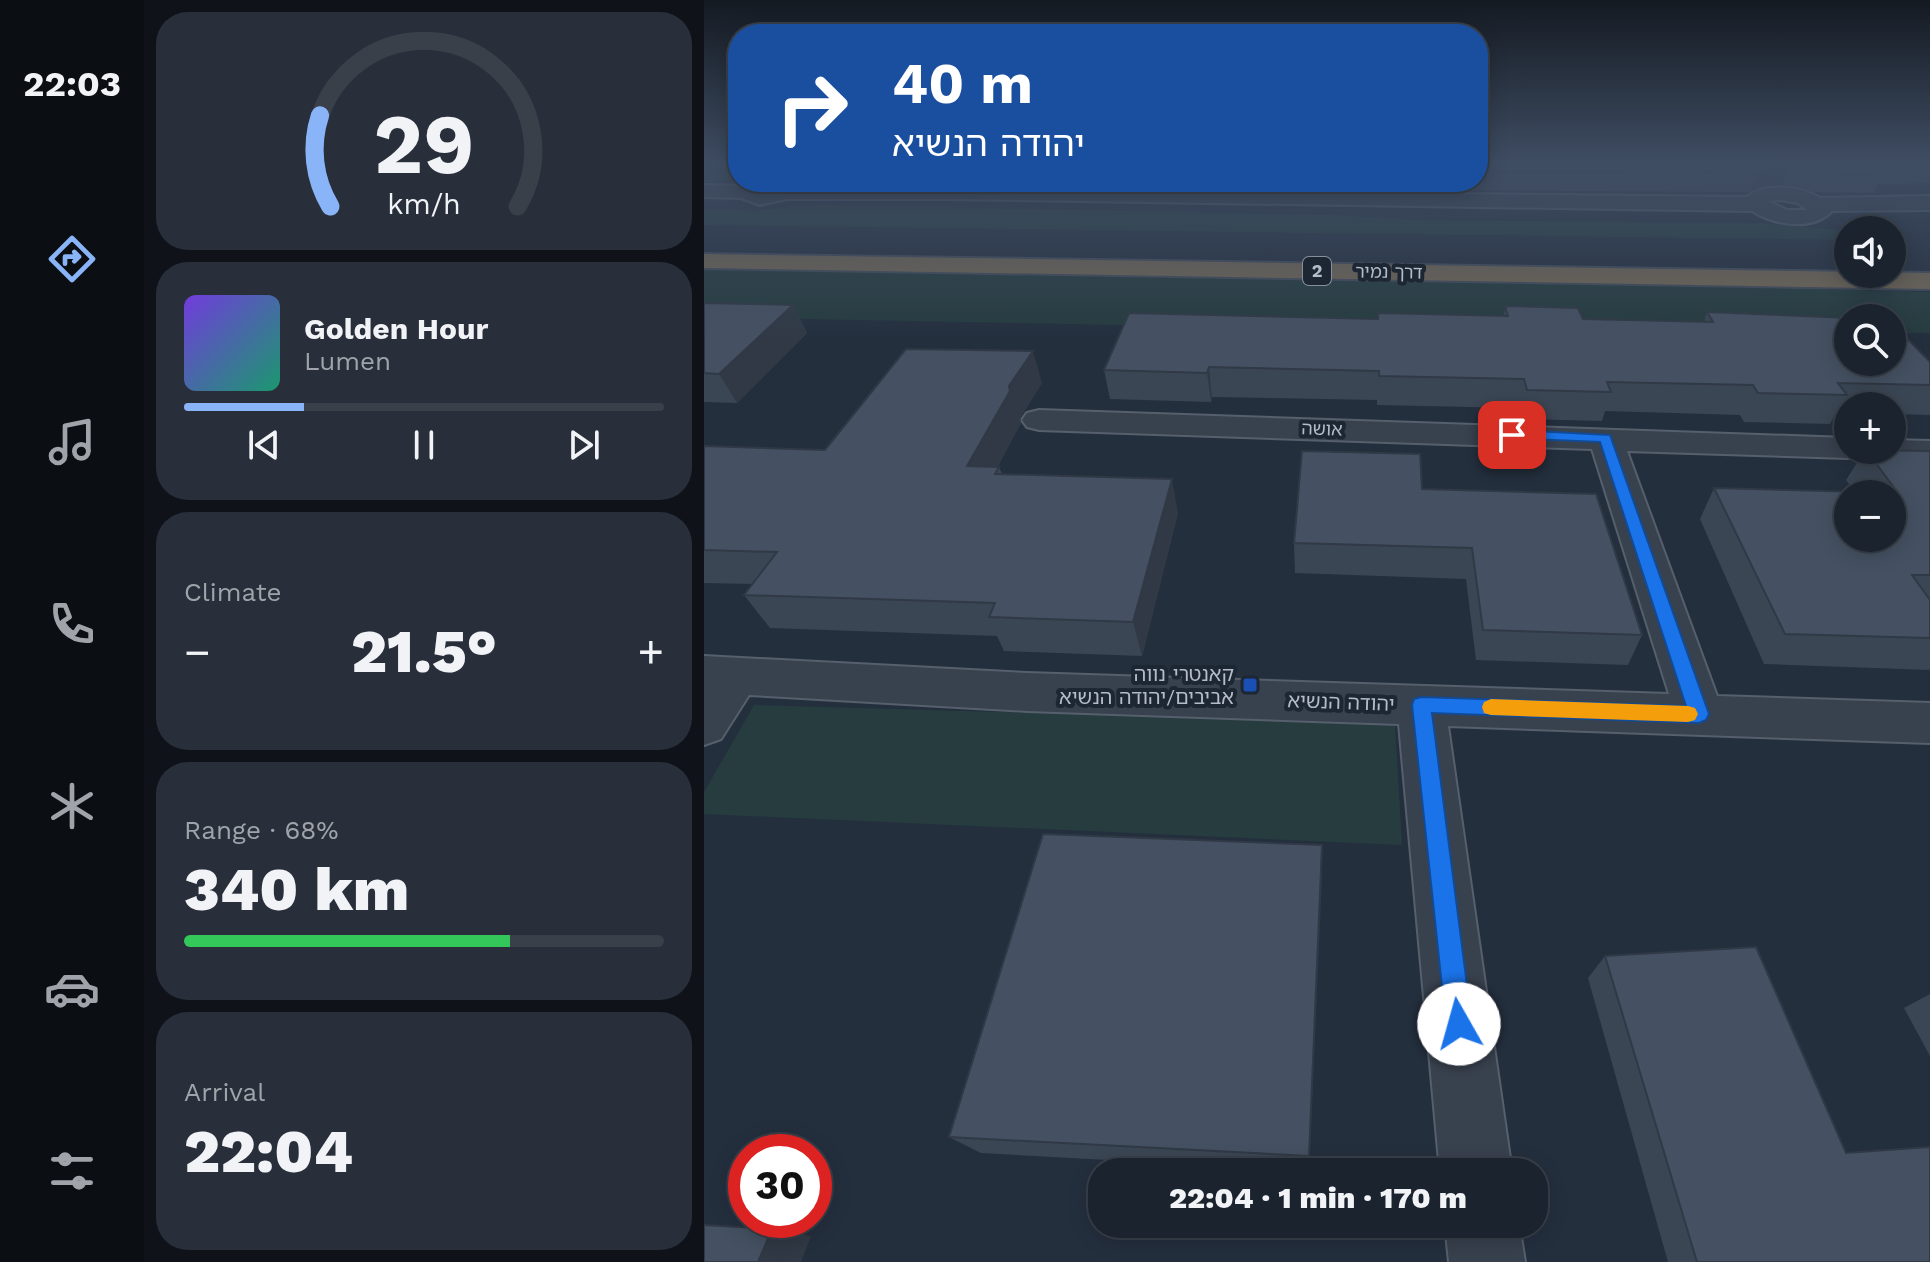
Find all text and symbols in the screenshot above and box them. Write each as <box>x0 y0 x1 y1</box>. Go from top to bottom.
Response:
text: 40 m <box>892 51 1033 117</box>
icon: right <box>760 56 864 160</box>
text: 22:03 <box>23 63 121 105</box>
text: 29 <box>374 96 474 193</box>
text: יהודה הנשיא <box>892 123 1085 165</box>
text: km/h <box>387 187 461 221</box>
map controls <box>1834 216 1906 552</box>
button: sound <box>1834 216 1906 288</box>
icon: directions <box>44 231 100 287</box>
road number: 2 <box>1303 257 1331 285</box>
street label: דרך נמיר <box>1355 260 1423 283</box>
button: search <box>1834 304 1906 376</box>
text: Golden Hour <box>304 311 488 346</box>
text: Lumen <box>304 346 391 376</box>
button: + <box>1834 392 1906 464</box>
pin <box>1478 401 1546 469</box>
icon: arrive <box>1490 413 1534 457</box>
icon: music <box>44 414 100 470</box>
street label: אושה <box>1301 417 1343 440</box>
icon: previous <box>242 423 286 467</box>
icon: pause <box>402 423 446 467</box>
icon: next <box>562 423 606 467</box>
button: − <box>1834 480 1906 552</box>
text: Climate <box>184 577 282 607</box>
icon: phone <box>44 596 100 652</box>
text: 21.5° <box>351 616 497 687</box>
text: − <box>184 626 211 678</box>
text: + <box>637 626 664 678</box>
place label: קאנטרי נווה אביבים/יהודה הנשיא <box>1059 662 1234 709</box>
marker: קאנטרי נווה אביבים/יהודה הנשיא <box>1241 676 1259 694</box>
street label: יהודה הנשיא <box>1287 688 1395 716</box>
icon: climate <box>44 778 100 834</box>
text: Range · 68% <box>184 815 339 845</box>
text: 340 km <box>184 854 409 925</box>
icon: car <box>44 961 100 1017</box>
position arrow <box>1417 982 1501 1066</box>
text: Arrival <box>184 1077 265 1107</box>
text: 22:04 <box>184 1116 353 1187</box>
speed limit sign: 30 <box>728 1134 832 1238</box>
icon: filters <box>44 1143 100 1199</box>
text: 22:04 · 1 min · 170 m <box>1169 1180 1467 1215</box>

